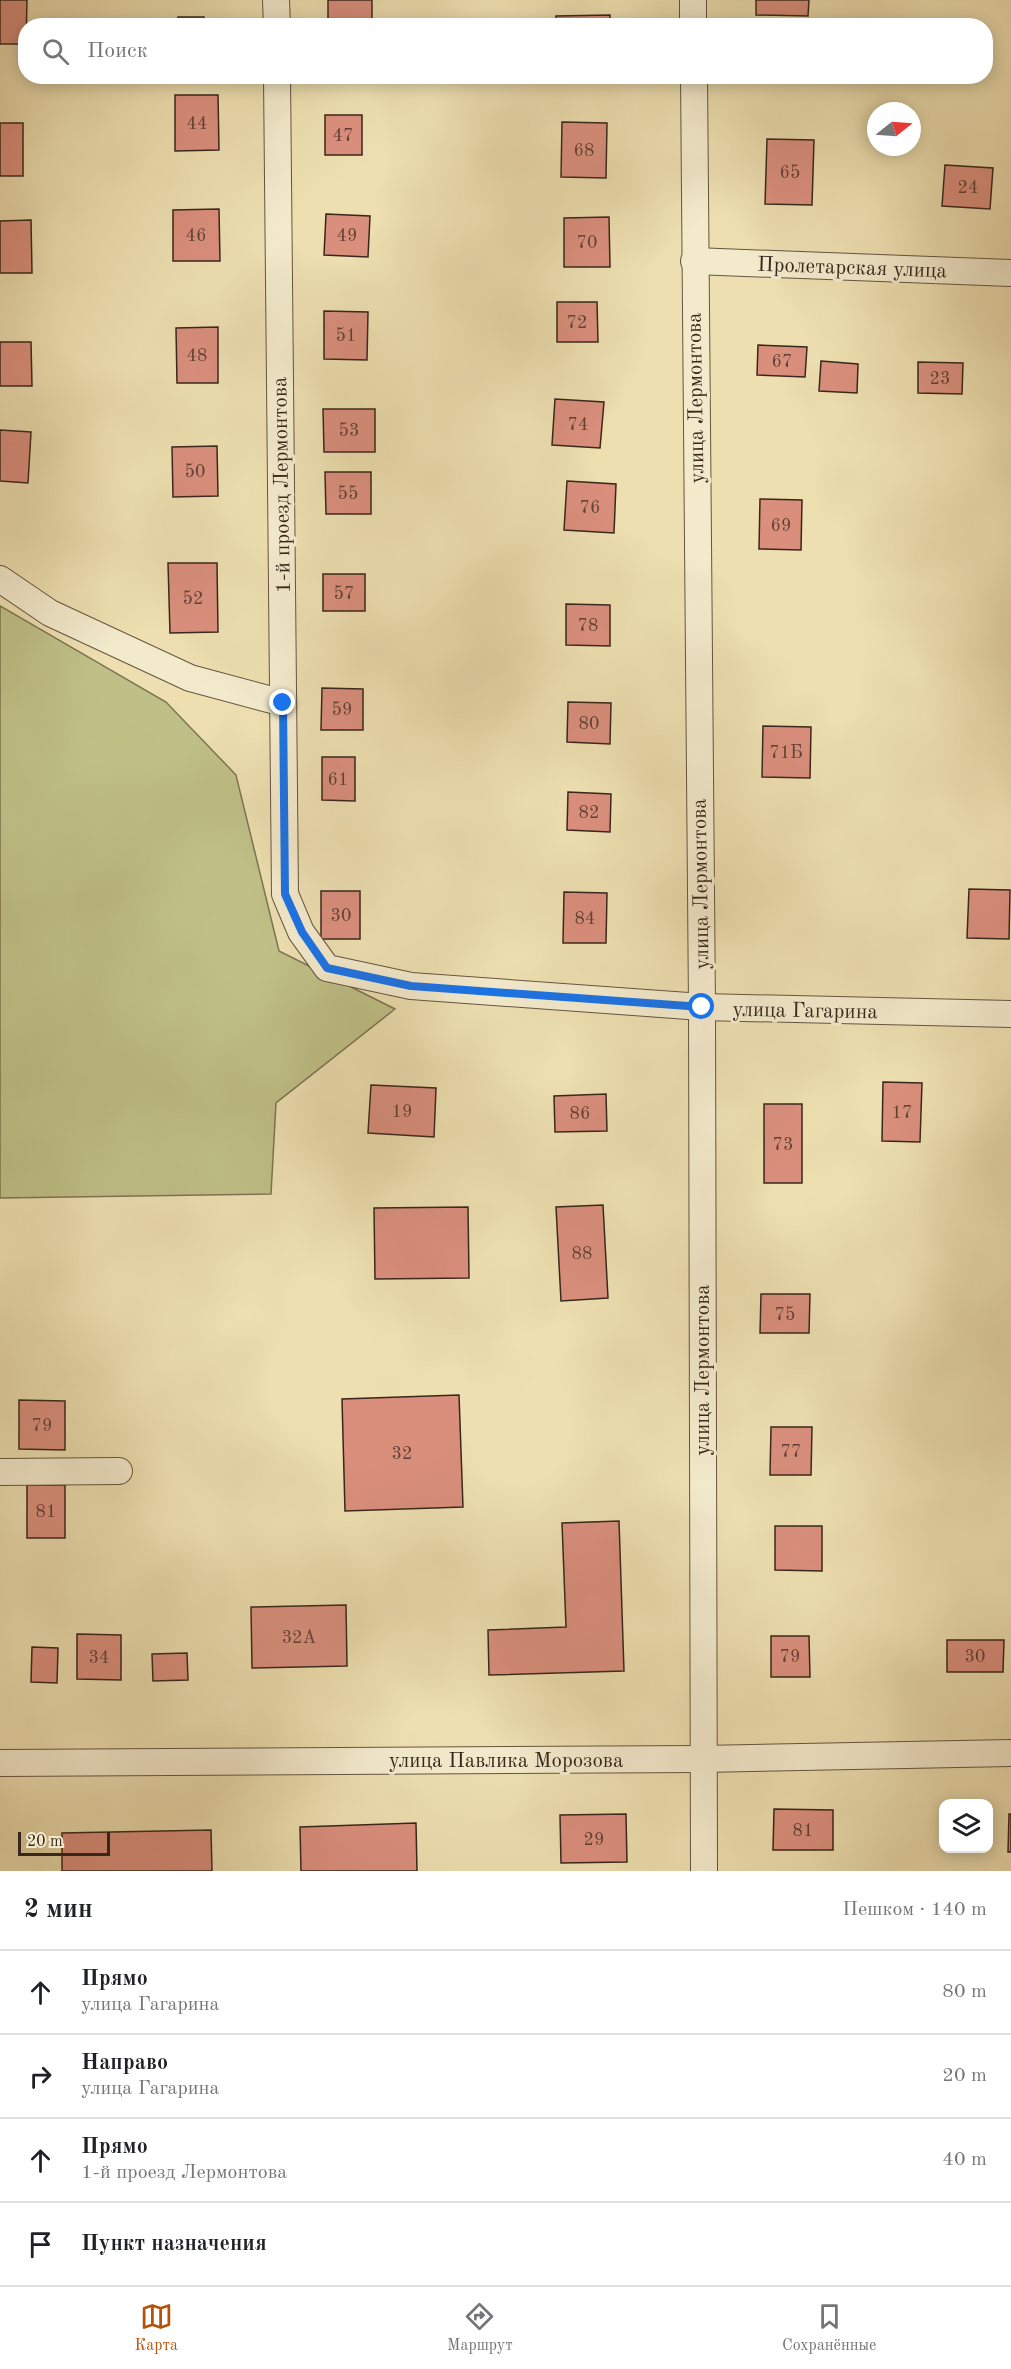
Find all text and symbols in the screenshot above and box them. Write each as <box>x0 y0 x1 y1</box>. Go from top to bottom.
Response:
search box <box>18 18 993 84</box>
icon: search <box>39 35 72 68</box>
text: Поиск <box>87 40 148 62</box>
north arrow <box>867 102 921 156</box>
house number: 44 <box>187 115 207 133</box>
house number: 47 <box>333 127 353 145</box>
house number: 68 <box>574 142 594 160</box>
house number: 65 <box>780 164 800 182</box>
house number: 24 <box>958 179 978 197</box>
house number: 46 <box>186 227 206 245</box>
house number: 49 <box>337 227 357 245</box>
house number: 70 <box>577 234 597 252</box>
street label: Пролетарская улица <box>757 255 947 282</box>
street label: улица Лермонтова <box>685 312 708 484</box>
house number: 72 <box>567 314 587 332</box>
house number: 51 <box>336 327 356 345</box>
house number: 48 <box>187 347 207 365</box>
house number: 67 <box>772 353 792 371</box>
house number: 23 <box>930 370 950 388</box>
street label: 1-й проезд Лермонтова <box>270 377 295 593</box>
house number: 74 <box>568 416 588 434</box>
house number: 53 <box>339 422 359 440</box>
house number: 50 <box>185 463 205 481</box>
house number: 55 <box>338 485 358 503</box>
house number: 76 <box>580 499 600 517</box>
house number: 69 <box>771 517 791 535</box>
house number: 57 <box>334 585 354 603</box>
house number: 52 <box>183 590 203 608</box>
house number: 78 <box>578 617 598 635</box>
route end <box>269 689 295 715</box>
house number: 59 <box>332 701 352 719</box>
house number: 80 <box>579 715 599 733</box>
house number: 71Б <box>769 744 803 762</box>
house number: 61 <box>328 771 348 789</box>
street label: улица Лермонтова <box>690 798 713 970</box>
house number: 82 <box>579 804 599 822</box>
house number: 30 <box>331 907 351 925</box>
house number: 84 <box>575 910 595 928</box>
route start <box>688 993 714 1019</box>
street label: улица Гагарина <box>732 1000 878 1023</box>
house number: 19 <box>392 1103 412 1121</box>
house number: 17 <box>892 1104 912 1122</box>
house number: 86 <box>570 1105 590 1123</box>
house number: 73 <box>773 1136 793 1154</box>
house number: 88 <box>572 1245 592 1263</box>
street label: улица Лермонтова <box>693 1284 714 1456</box>
house number: 75 <box>775 1306 795 1324</box>
house number: 79 <box>32 1417 52 1435</box>
house number: 77 <box>781 1443 801 1461</box>
house number: 32 <box>392 1445 412 1463</box>
house number: 81 <box>36 1503 56 1521</box>
house number: 32А <box>282 1629 317 1647</box>
house number: 79 <box>780 1648 800 1666</box>
house number: 30 <box>965 1648 985 1666</box>
house number: 34 <box>89 1649 109 1667</box>
street label: улица Павлика Морозова <box>389 1751 623 1772</box>
map controls <box>939 1799 993 1853</box>
button: layers <box>939 1799 993 1853</box>
house number: 81 <box>793 1822 813 1840</box>
scale bar <box>18 1829 110 1856</box>
house number: 29 <box>584 1831 604 1849</box>
text: 20 m <box>27 1834 63 1850</box>
text: 2 мин <box>24 1897 93 1923</box>
text: Пешком · 140 m <box>842 1900 987 1920</box>
text: Прямо <box>81 1968 148 1990</box>
icon: ahead <box>24 1976 57 2009</box>
text: 80 m <box>942 1982 987 2002</box>
text: улица Гагарина <box>81 1995 219 2015</box>
text: Направо <box>81 2052 168 2074</box>
icon: right <box>24 2060 57 2093</box>
text: 20 m <box>942 2066 987 2086</box>
text: улица Гагарина <box>81 2079 219 2099</box>
text: Прямо <box>81 2136 148 2158</box>
icon: ahead <box>24 2144 57 2177</box>
text: 40 m <box>942 2150 987 2170</box>
text: 1-й проезд Лермонтова <box>81 2163 287 2183</box>
icon: arrive <box>24 2228 57 2261</box>
text: Пункт назначения <box>81 2233 267 2255</box>
tab: Карта <box>135 2300 178 2356</box>
tab: Маршрут <box>447 2300 513 2356</box>
tab: Сохранённые <box>782 2300 876 2356</box>

